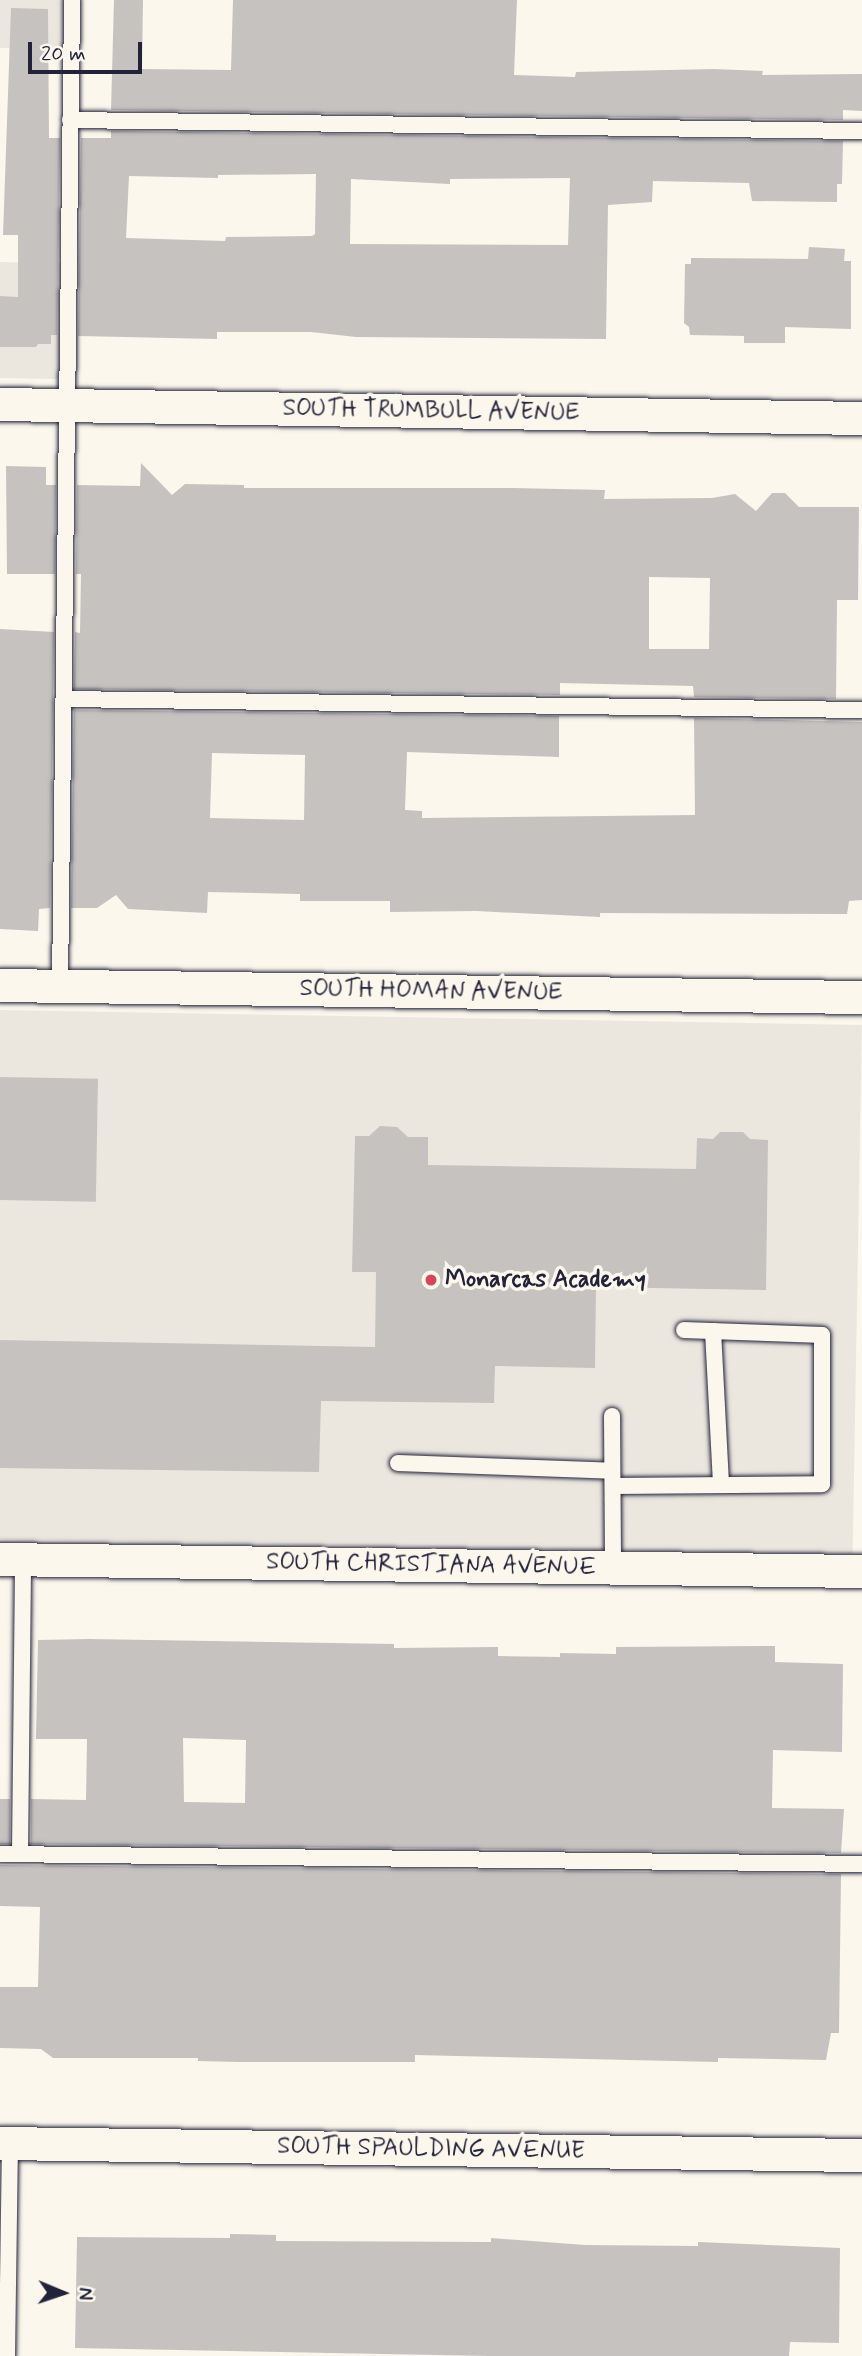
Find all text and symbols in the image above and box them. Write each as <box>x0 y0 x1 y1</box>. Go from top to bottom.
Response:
scale bar <box>32 28 145 72</box>
text: 20 m <box>41 40 86 68</box>
street label: SOUTH TRUMBULL AVENUE <box>281 394 581 428</box>
street label: SOUTH HOMAN AVENUE <box>298 974 564 1008</box>
place label: Monarcas Academy <box>445 1266 650 1294</box>
marker: Monarcas Academy <box>423 1272 439 1288</box>
street label: SOUTH CHRISTIANA AVENUE <box>266 1548 596 1582</box>
street label: SOUTH SPAULDING AVENUE <box>277 2132 585 2166</box>
north arrow <box>28 2258 98 2328</box>
text: N <box>72 2287 97 2301</box>

